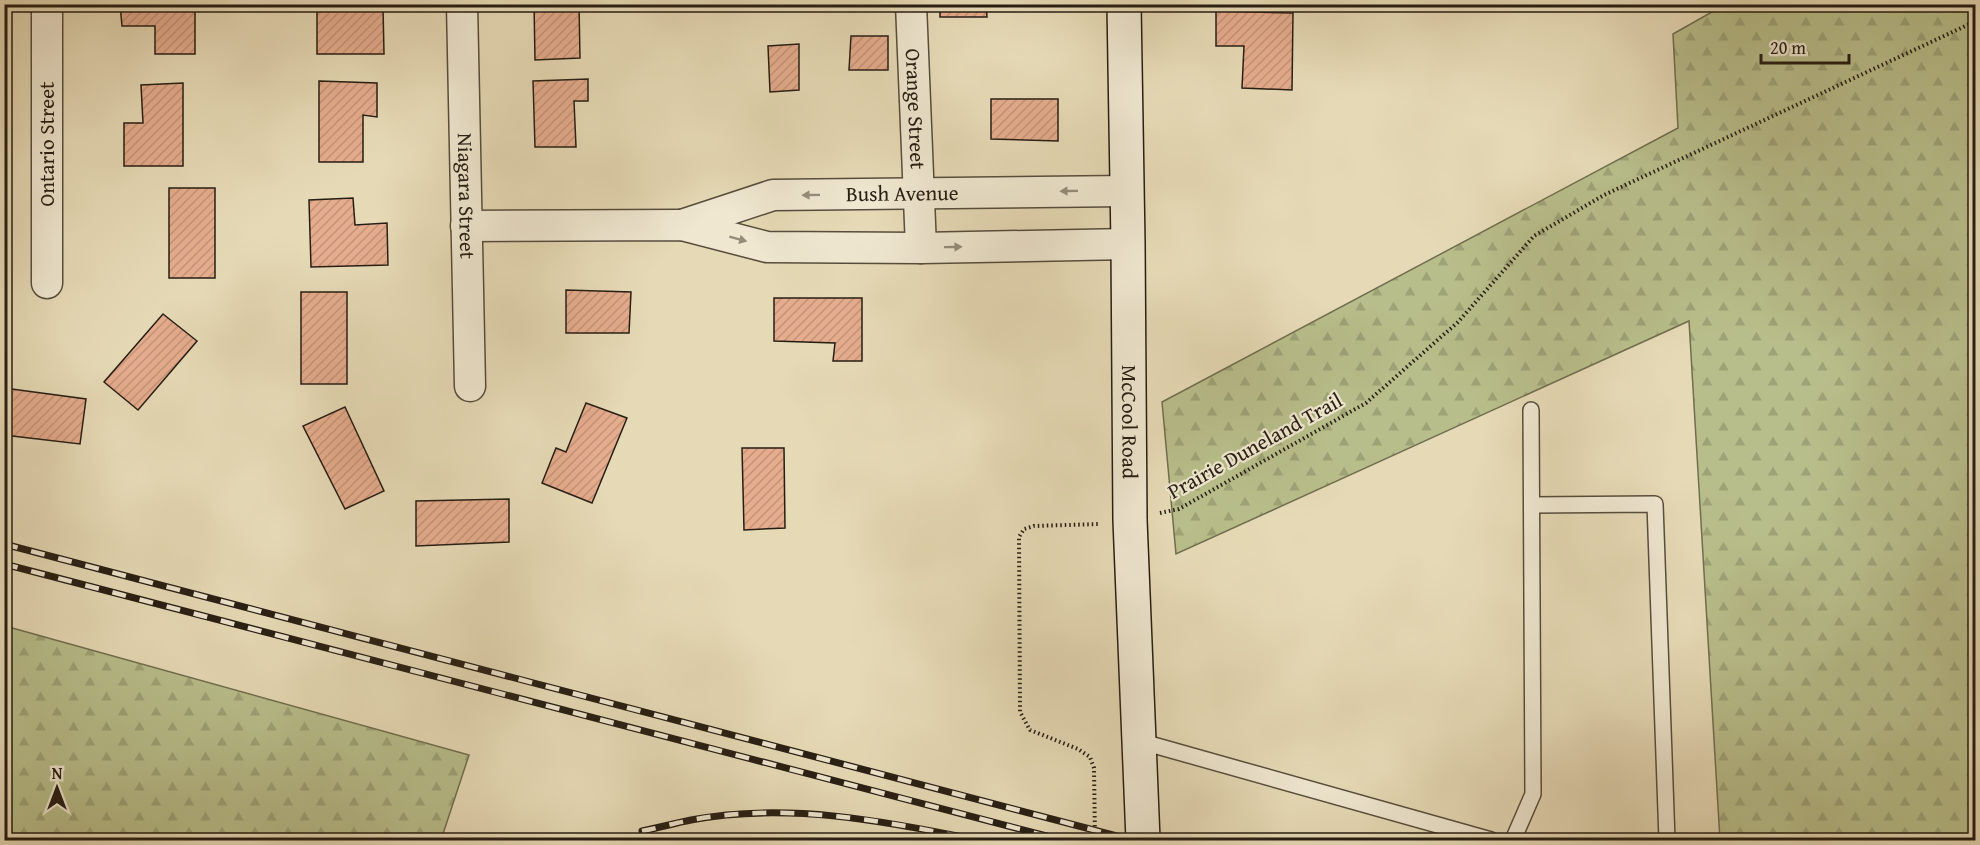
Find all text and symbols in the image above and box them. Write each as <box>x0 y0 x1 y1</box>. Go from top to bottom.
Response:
scale bar <box>1761 27 1850 65</box>
text: 20 m <box>1770 34 1806 61</box>
street label: Orange Street <box>898 48 934 171</box>
street label: Ontario Street <box>31 81 62 206</box>
street label: Niagara Street <box>450 133 483 260</box>
street label: Bush Avenue <box>846 177 959 209</box>
one-way arrow <box>1059 186 1078 196</box>
one-way arrow <box>801 190 820 199</box>
one-way arrow <box>729 235 747 245</box>
one-way arrow <box>944 243 963 252</box>
street label: McCool Road <box>1114 365 1146 480</box>
street label: Prairie Duneland Trail <box>1162 385 1348 507</box>
north arrow <box>27 758 87 818</box>
text: N <box>52 761 63 785</box>

